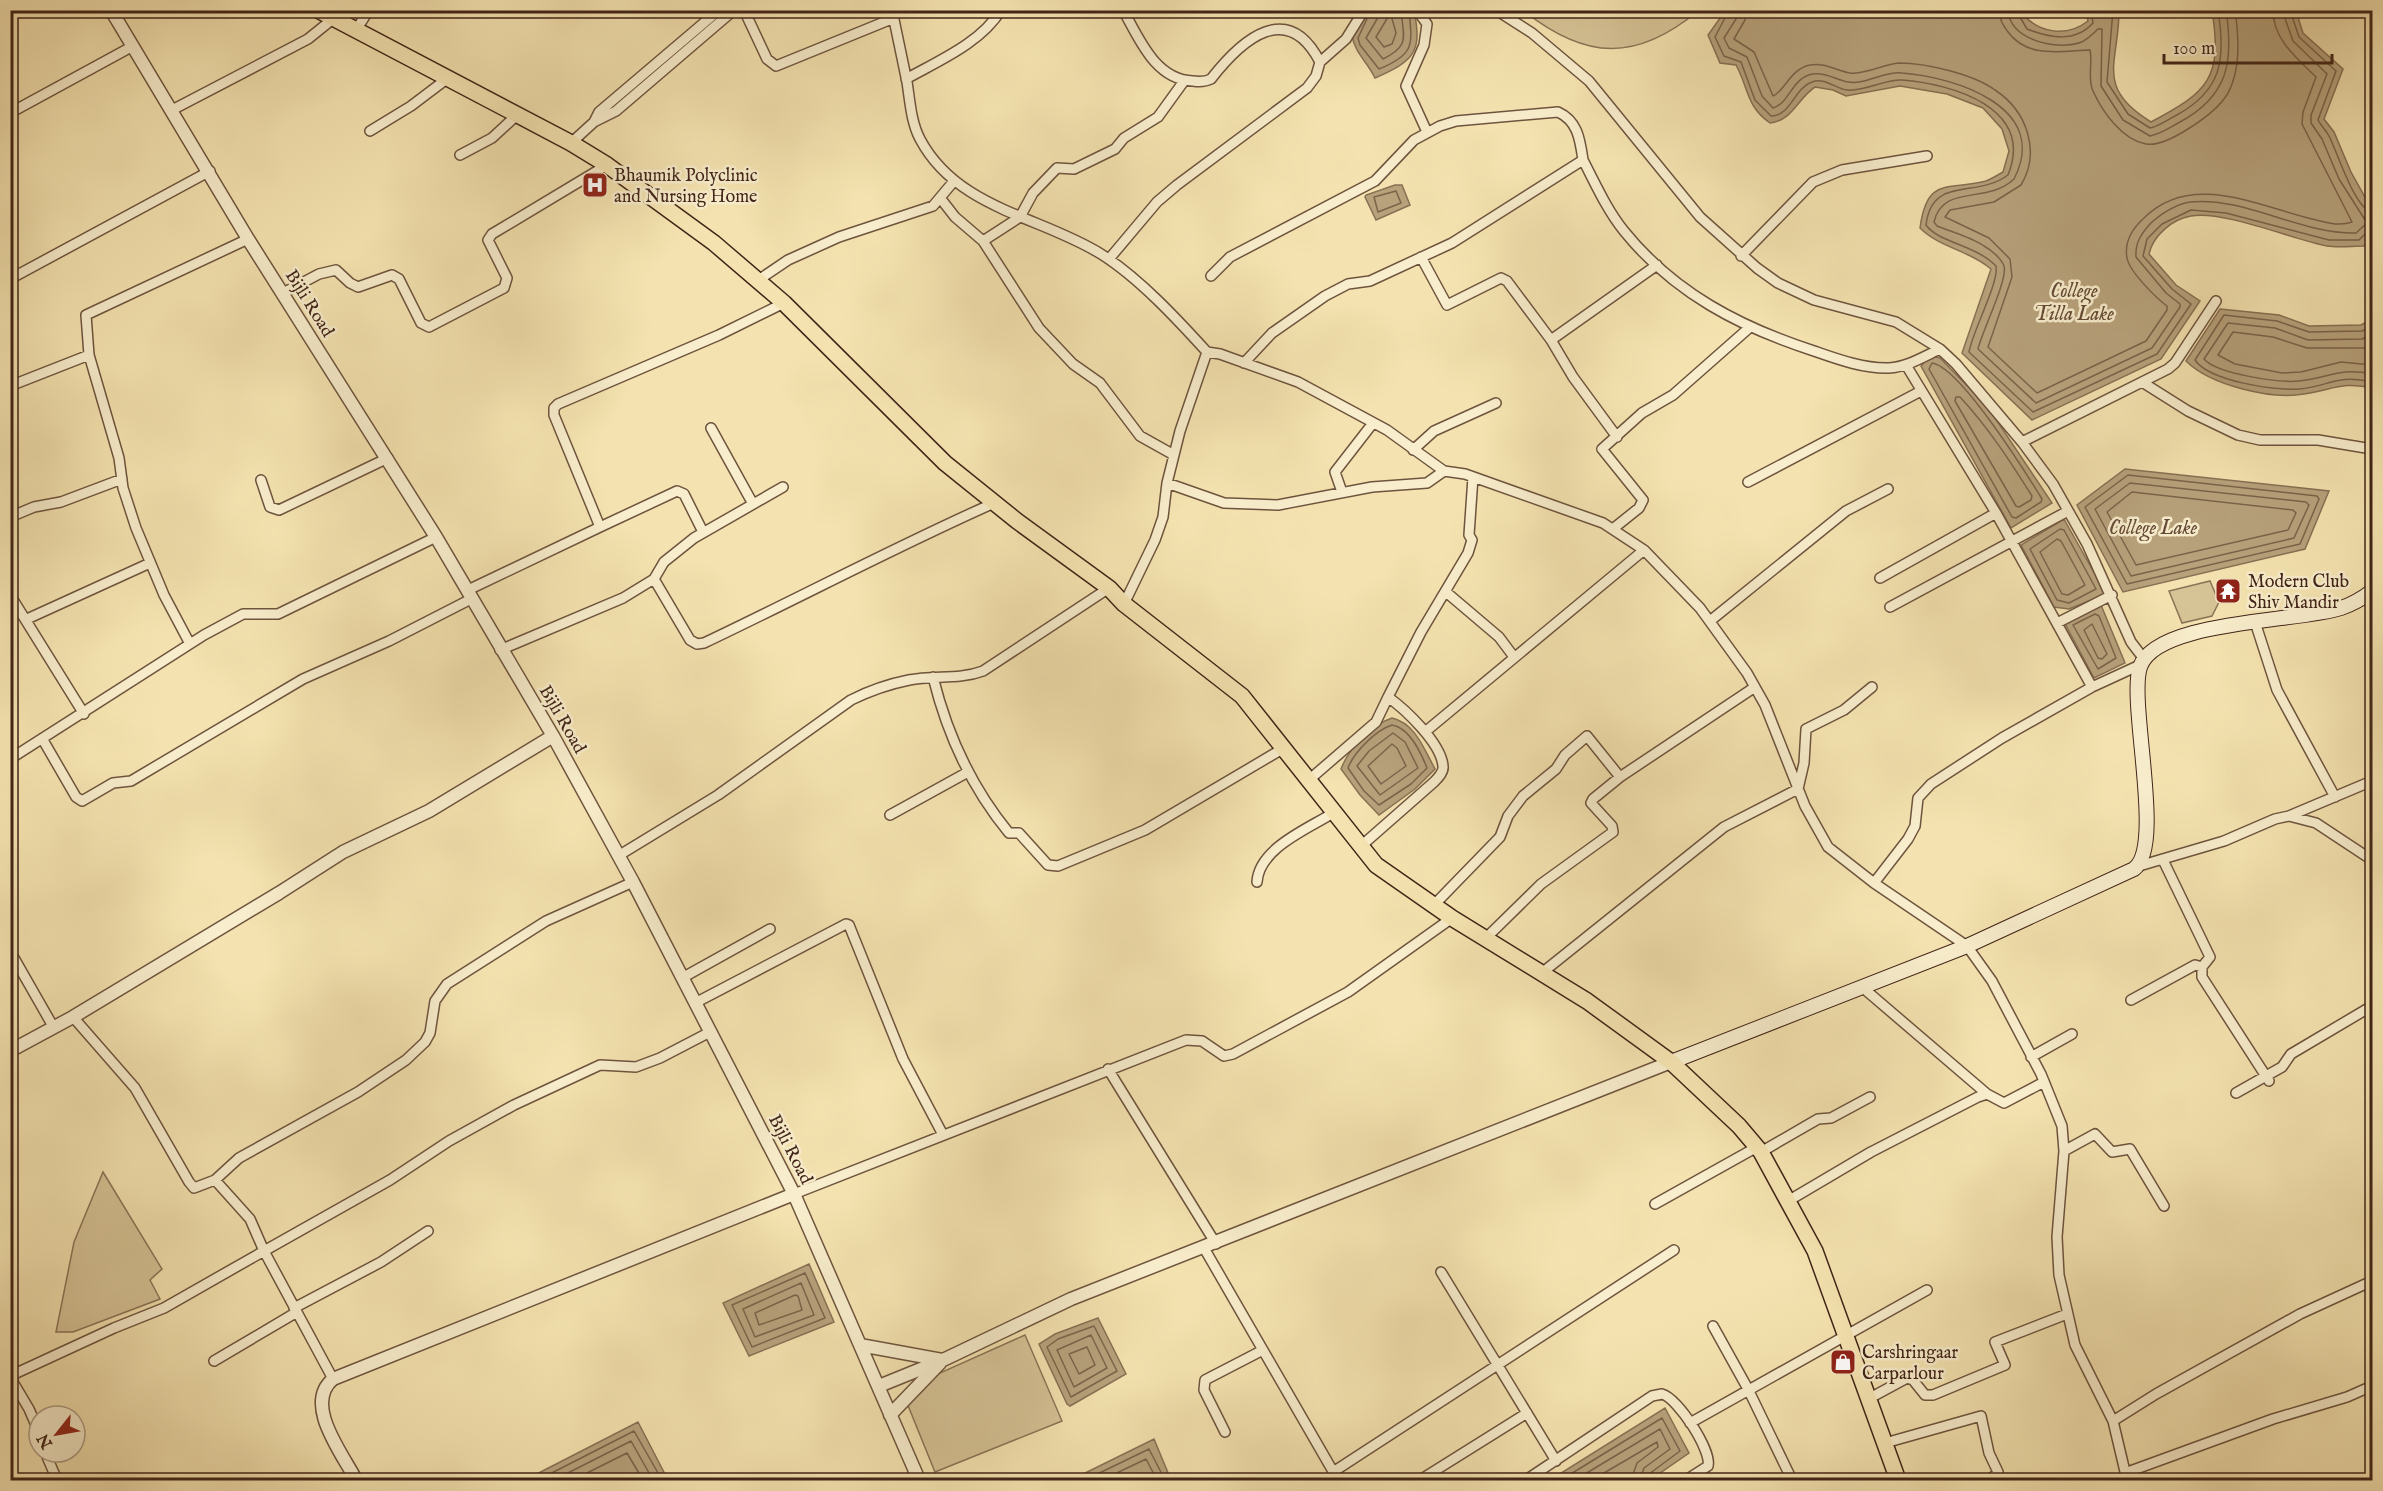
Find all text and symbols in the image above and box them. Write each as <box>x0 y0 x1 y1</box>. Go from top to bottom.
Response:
scale bar <box>2164 27 2332 65</box>
text: 100 m <box>2173 38 2215 61</box>
place label: Bhaumik Polyclinic and Nursing Home <box>614 165 758 209</box>
hospital icon: Bhaumik Polyclinic and Nursing Home <box>580 170 610 200</box>
street label: Bijli Road <box>279 266 339 342</box>
water label: College Tilla Lake <box>2034 279 2114 327</box>
water label: College Lake <box>2109 516 2198 542</box>
place label: Modern Club Shiv Mandir <box>2248 571 2349 615</box>
temple icon: Modern Club Shiv Mandir <box>2213 576 2243 606</box>
street label: Bijli Road <box>533 681 591 758</box>
street label: Bijli Road <box>762 1111 817 1189</box>
place label: Carshringaar Carparlour <box>1862 1342 1958 1386</box>
shop icon: Carshringaar Carparlour <box>1828 1347 1858 1377</box>
north arrow <box>27 1404 87 1464</box>
text: N <box>34 1429 59 1453</box>

